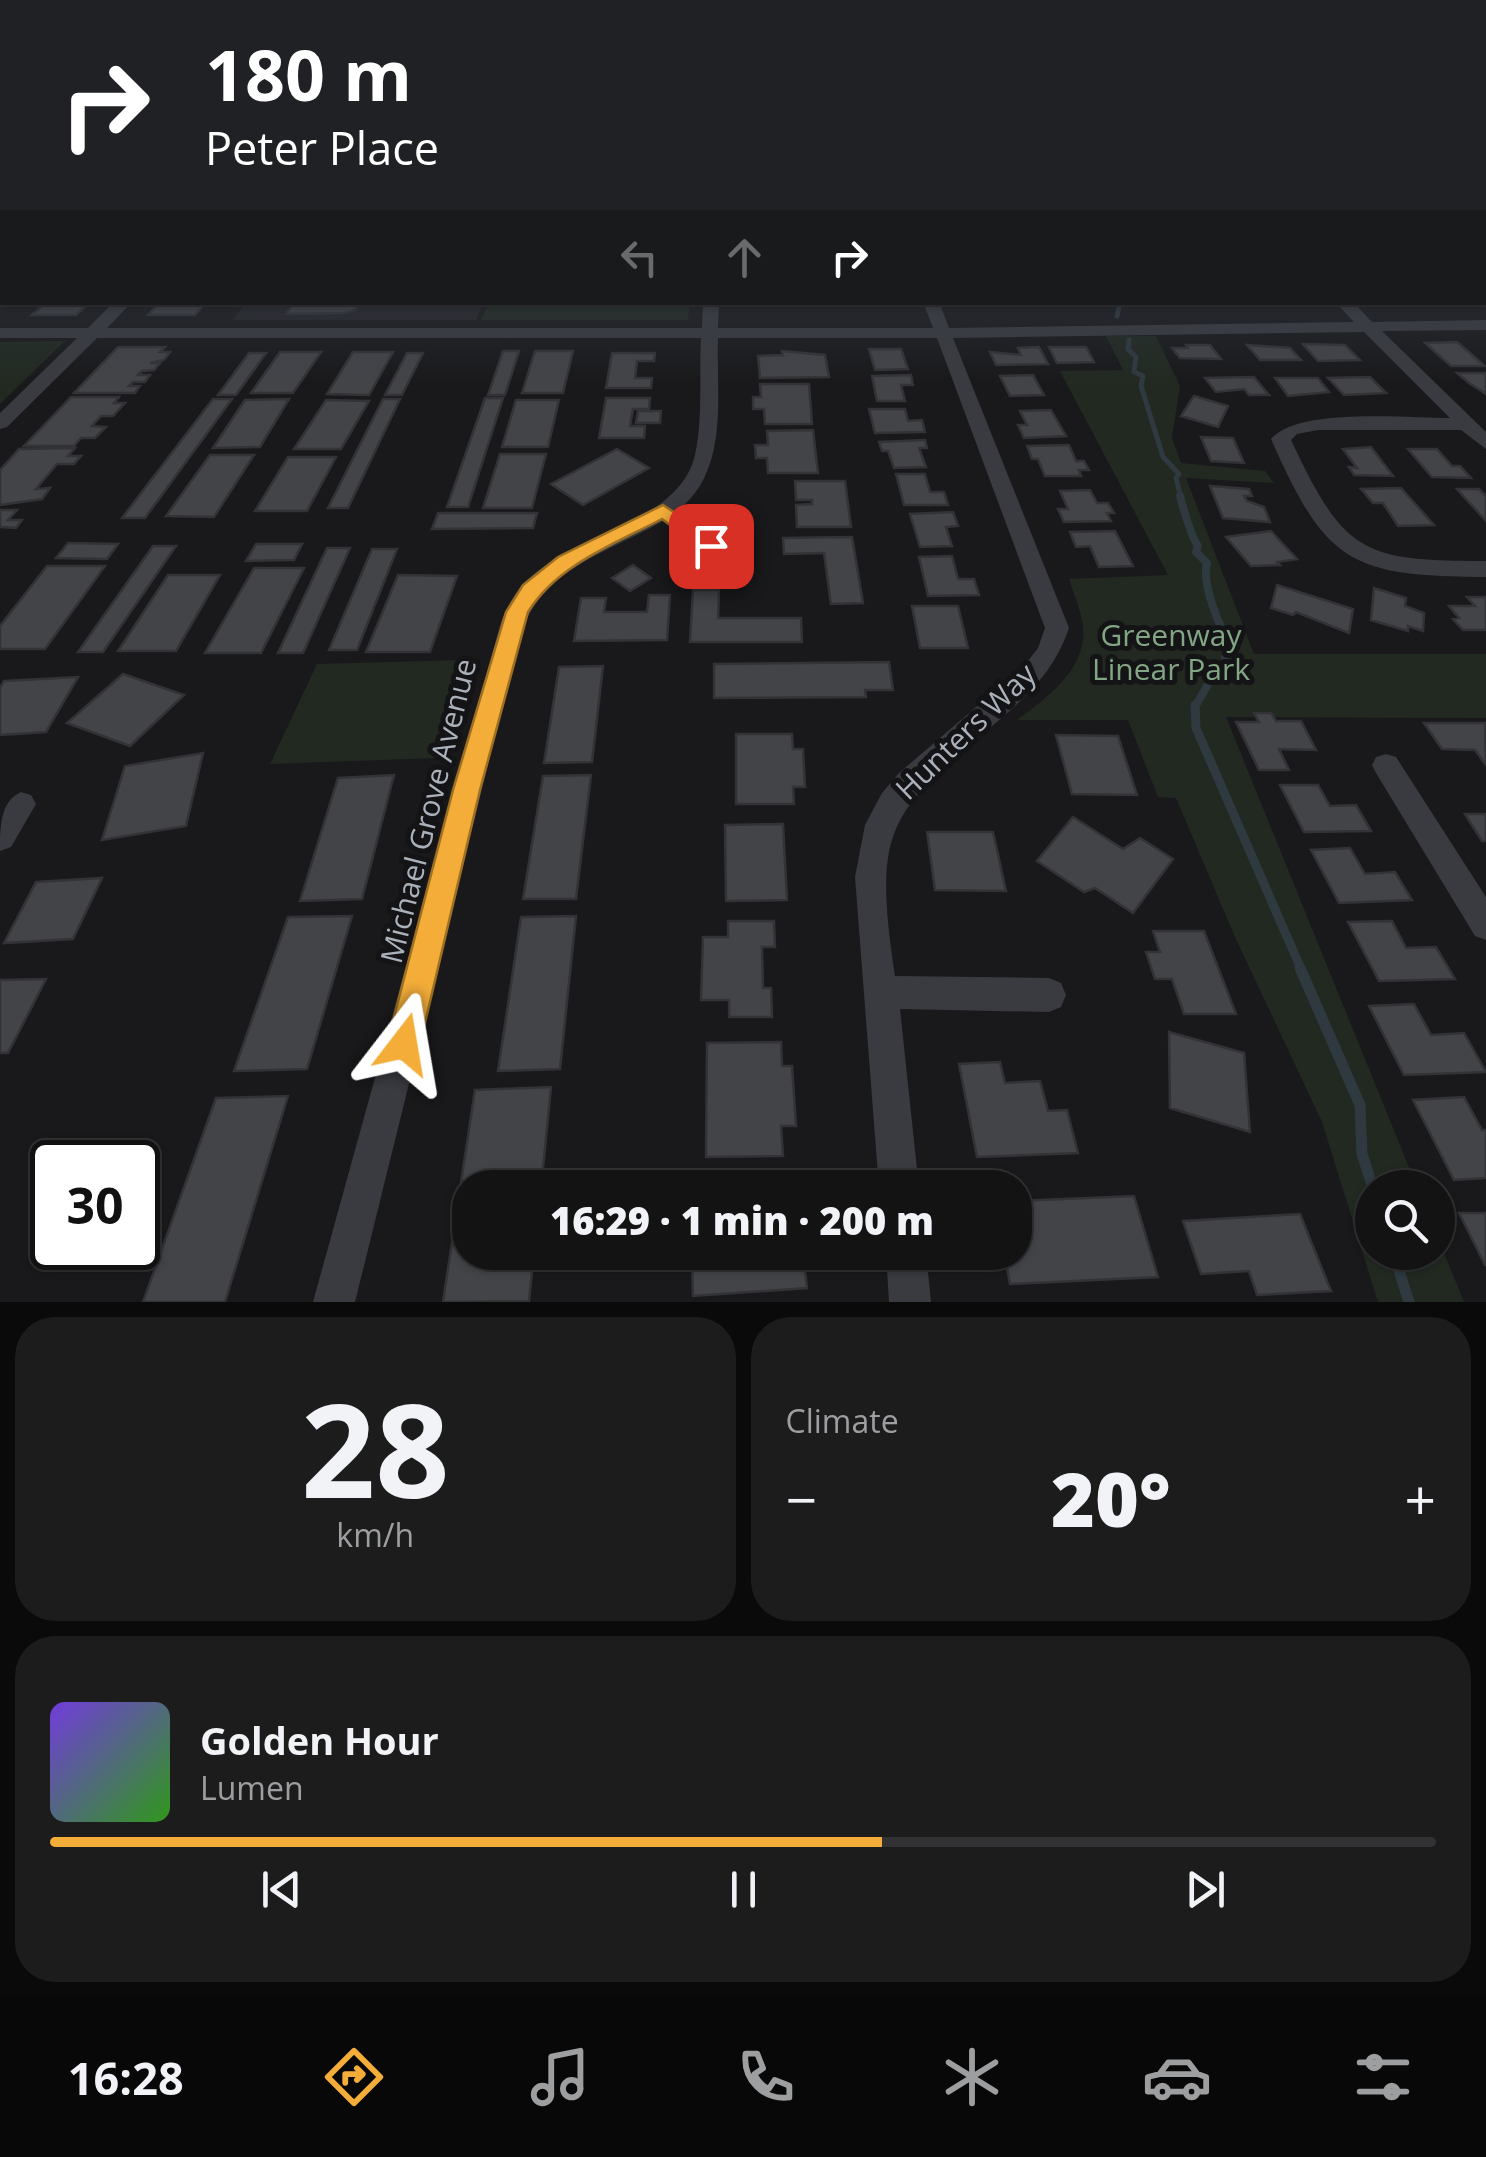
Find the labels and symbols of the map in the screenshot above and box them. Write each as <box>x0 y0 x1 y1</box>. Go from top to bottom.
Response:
pin <box>669 504 754 589</box>
park label: Greenway Linear Park <box>1092 614 1250 689</box>
street label: Hunters Way <box>886 653 1045 808</box>
street label: Michael Grove Avenue <box>370 654 485 967</box>
position arrow <box>352 992 456 1096</box>
speed limit sign: 30 <box>30 1140 160 1270</box>

